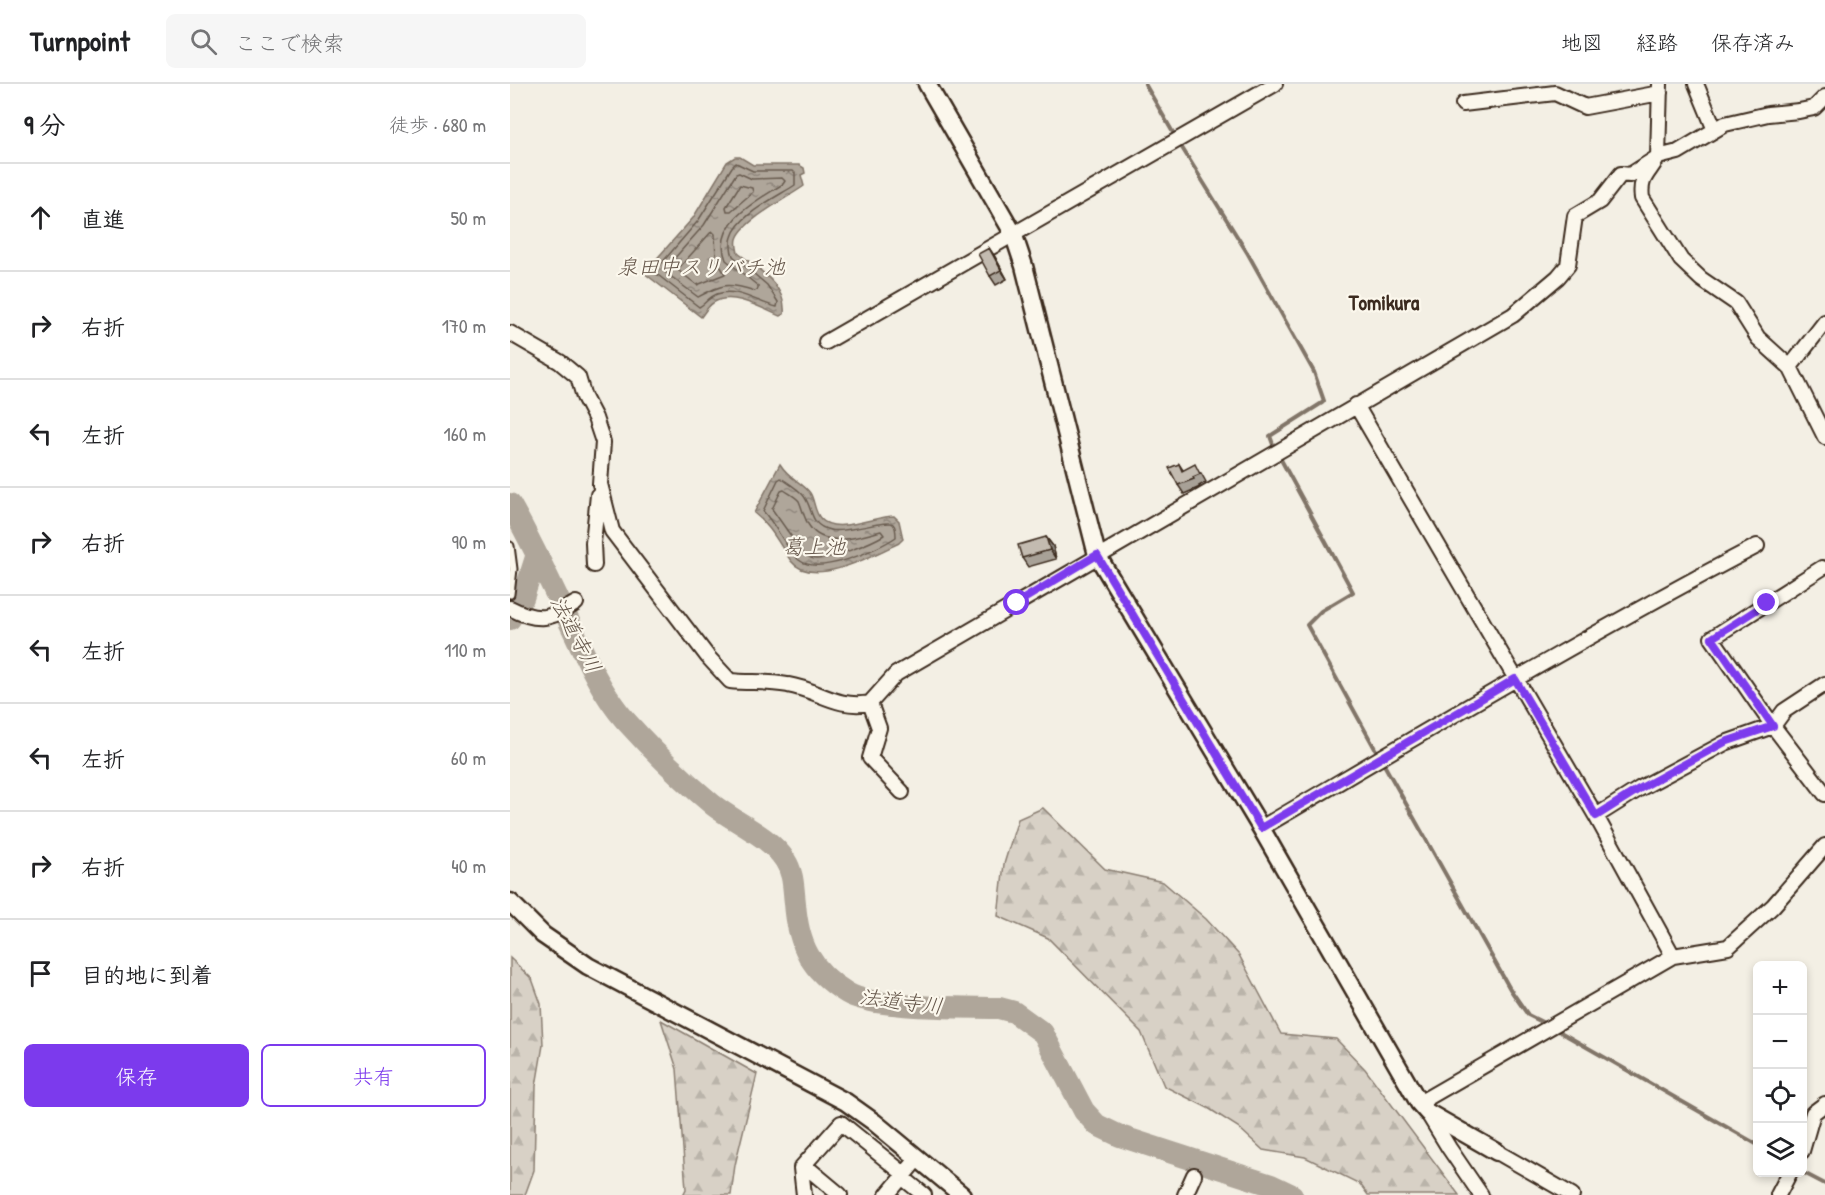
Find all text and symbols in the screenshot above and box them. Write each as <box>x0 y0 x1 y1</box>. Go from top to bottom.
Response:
search box <box>166 14 586 68</box>
text: Turnpoint <box>30 22 130 60</box>
icon: search <box>187 25 220 58</box>
text: ここで検索 <box>235 28 345 58</box>
text: 地図 <box>1561 28 1603 57</box>
text: 経路 <box>1636 28 1678 57</box>
text: 保存済み <box>1711 28 1795 57</box>
text: 9 分 <box>24 107 66 142</box>
text: 徒歩 · 680 m <box>389 111 486 138</box>
icon: ahead <box>24 201 57 234</box>
text: 直進 <box>81 204 125 234</box>
text: 50 m <box>450 204 486 231</box>
water label: 泉田中スリバチ池 <box>617 252 786 281</box>
district label: Tomikura <box>1348 288 1420 317</box>
icon: right <box>24 309 57 342</box>
text: 右折 <box>81 312 125 342</box>
text: 170 m <box>442 312 486 339</box>
icon: left <box>24 417 57 450</box>
text: 左折 <box>81 420 125 450</box>
text: 160 m <box>444 420 486 447</box>
icon: right <box>24 525 57 558</box>
text: 右折 <box>81 528 125 558</box>
text: 90 m <box>452 528 486 555</box>
water label: 葛上池 <box>783 532 846 561</box>
route start <box>1003 589 1029 615</box>
route end <box>1753 589 1779 615</box>
water label: 法道寺川 <box>543 590 609 678</box>
icon: left <box>24 633 57 666</box>
text: 左折 <box>81 636 125 666</box>
text: 110 m <box>444 636 486 663</box>
icon: left <box>24 741 57 774</box>
text: 左折 <box>81 744 125 774</box>
text: 60 m <box>451 744 486 771</box>
icon: right <box>24 849 57 882</box>
text: 右折 <box>81 852 125 882</box>
text: 40 m <box>451 852 486 879</box>
icon: arrive <box>24 957 57 990</box>
text: 目的地に到着 <box>81 960 213 990</box>
map controls <box>1753 961 1807 1177</box>
button: + <box>1753 961 1807 1015</box>
water label: 法道寺川 <box>858 981 944 1021</box>
button: − <box>1753 1015 1807 1069</box>
button: 保存 <box>24 1044 249 1107</box>
button: 共有 <box>261 1044 486 1107</box>
button: locate <box>1753 1069 1807 1123</box>
button: layers <box>1753 1123 1807 1177</box>

